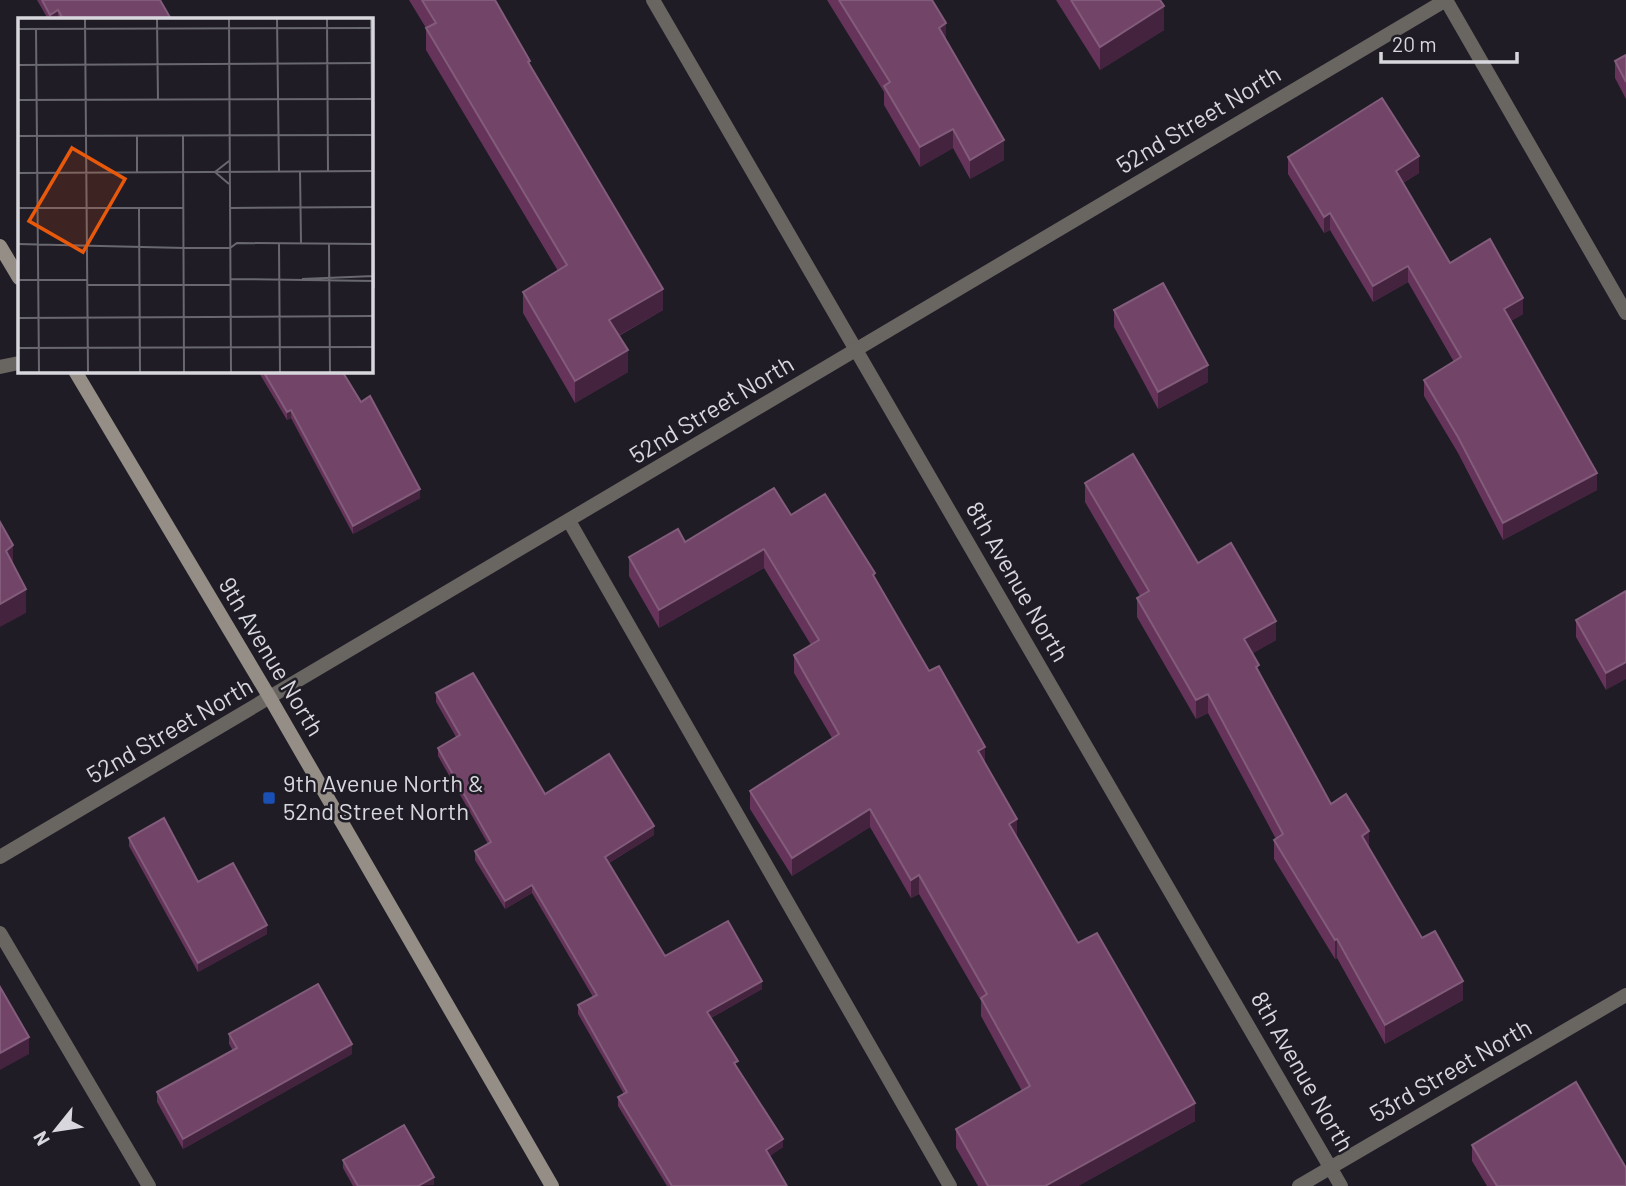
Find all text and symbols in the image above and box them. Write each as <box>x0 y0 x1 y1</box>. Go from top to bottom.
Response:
inset map <box>18 18 373 373</box>
scale bar <box>1381 21 1518 65</box>
text: 20 m <box>1392 31 1437 56</box>
street label: 52nd Street North <box>1111 58 1286 179</box>
street label: 52nd Street North <box>624 348 799 469</box>
street label: 8th Avenue North <box>961 496 1076 666</box>
street label: 9th Avenue North <box>213 572 331 741</box>
street label: 52nd Street North <box>81 671 257 789</box>
place label: 9th Avenue North & 52nd Street North <box>283 768 484 825</box>
marker: 9th Avenue North & 52nd Street North <box>261 790 277 806</box>
street label: 8th Avenue North <box>1246 986 1361 1156</box>
street label: 53rd Street North <box>1364 1012 1536 1128</box>
north arrow <box>21 1095 91 1165</box>
text: N <box>28 1128 54 1150</box>

